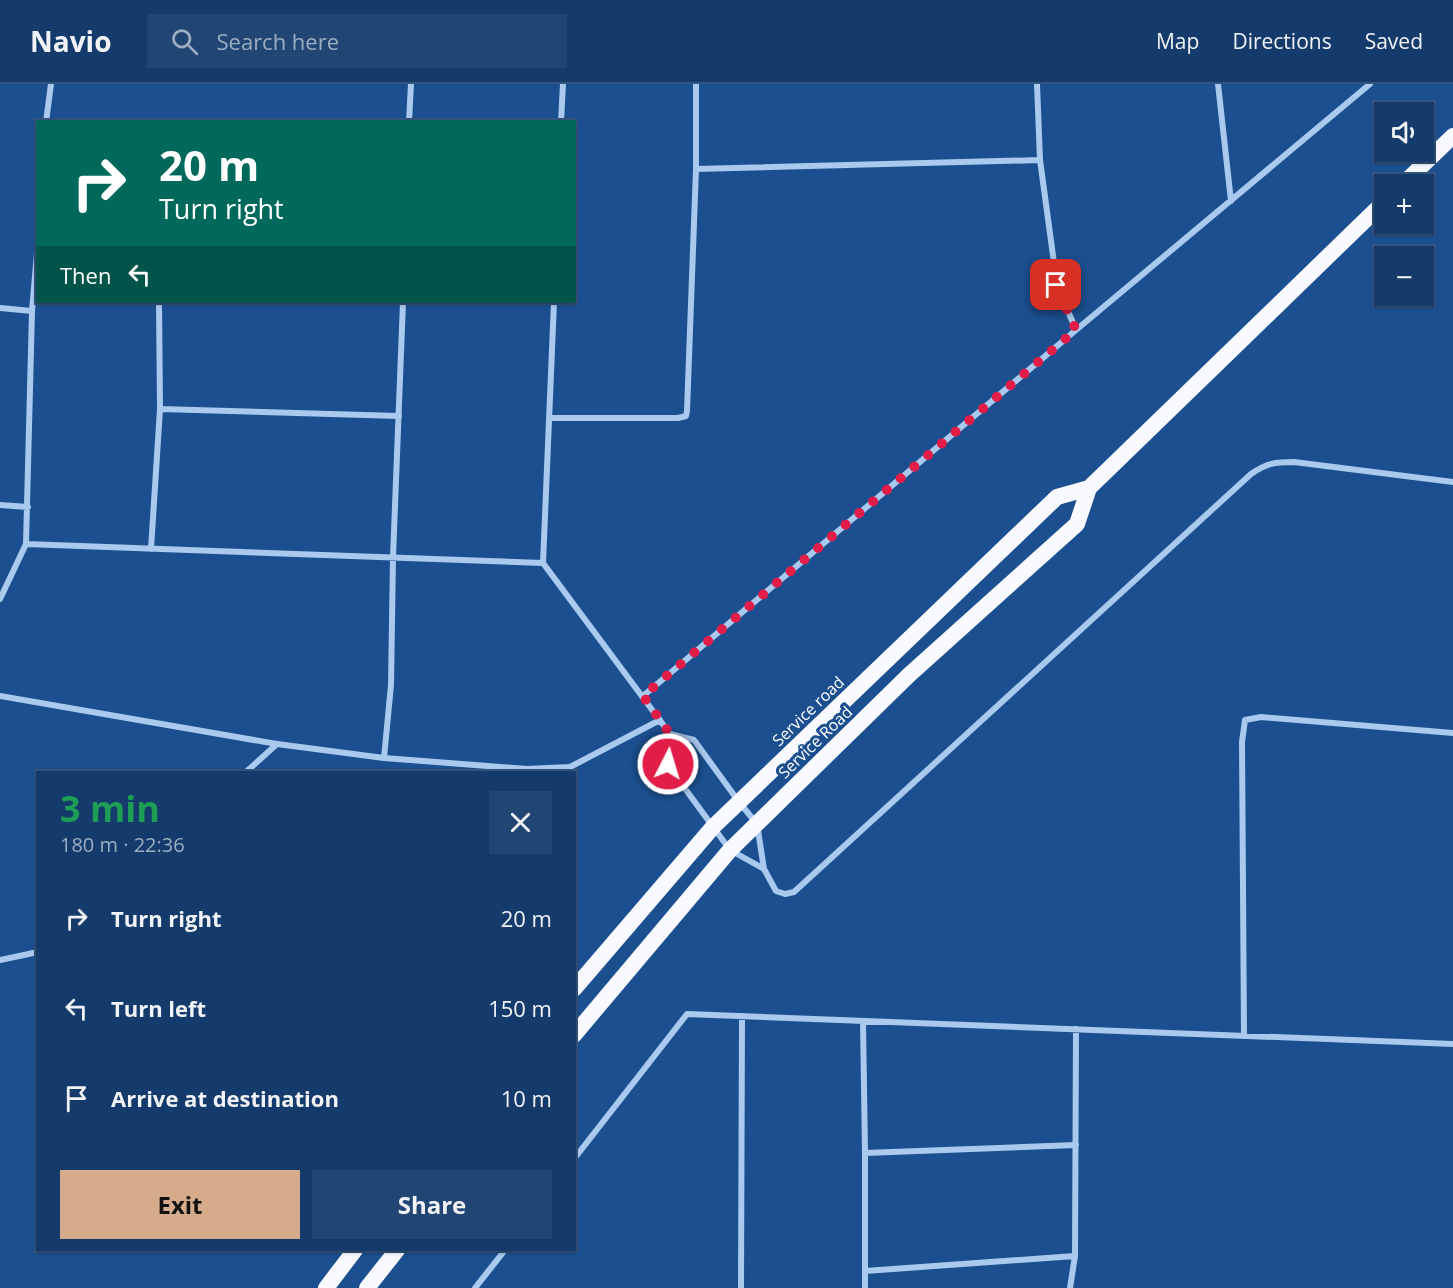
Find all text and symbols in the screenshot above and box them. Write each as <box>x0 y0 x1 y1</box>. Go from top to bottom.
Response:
search box <box>147 14 567 68</box>
text: Navio <box>30 22 111 60</box>
icon: search <box>168 25 201 58</box>
text: Search here <box>216 26 339 56</box>
text: Map <box>1156 27 1199 55</box>
text: Directions <box>1232 27 1332 55</box>
text: Saved <box>1365 27 1423 55</box>
map controls <box>1374 102 1434 306</box>
button: sound <box>1374 102 1434 162</box>
text: 20 m <box>159 136 259 193</box>
icon: right <box>60 144 138 222</box>
button: + <box>1374 174 1434 234</box>
text: Turn right <box>159 190 284 227</box>
button: − <box>1374 246 1434 306</box>
icon: left <box>123 258 156 291</box>
pin <box>1030 259 1081 310</box>
text: Then <box>60 260 111 290</box>
icon: arrive <box>1039 268 1072 301</box>
street label: Service road <box>767 671 849 751</box>
street label: Service Road <box>773 701 857 783</box>
position arrow <box>636 732 700 796</box>
text: 3 min <box>60 784 160 833</box>
button: close <box>489 791 552 854</box>
text: 180 m · 22:36 <box>60 831 185 858</box>
icon: right <box>60 902 93 935</box>
text: Turn right <box>111 903 222 933</box>
text: 20 m <box>501 903 552 933</box>
icon: left <box>60 992 93 1025</box>
text: Turn left <box>111 993 206 1023</box>
text: 150 m <box>488 993 552 1023</box>
icon: arrive <box>60 1082 93 1115</box>
text: Arrive at destination <box>111 1083 339 1113</box>
text: 10 m <box>501 1083 552 1113</box>
button: Exit <box>60 1170 300 1239</box>
button: Share <box>312 1170 552 1239</box>

